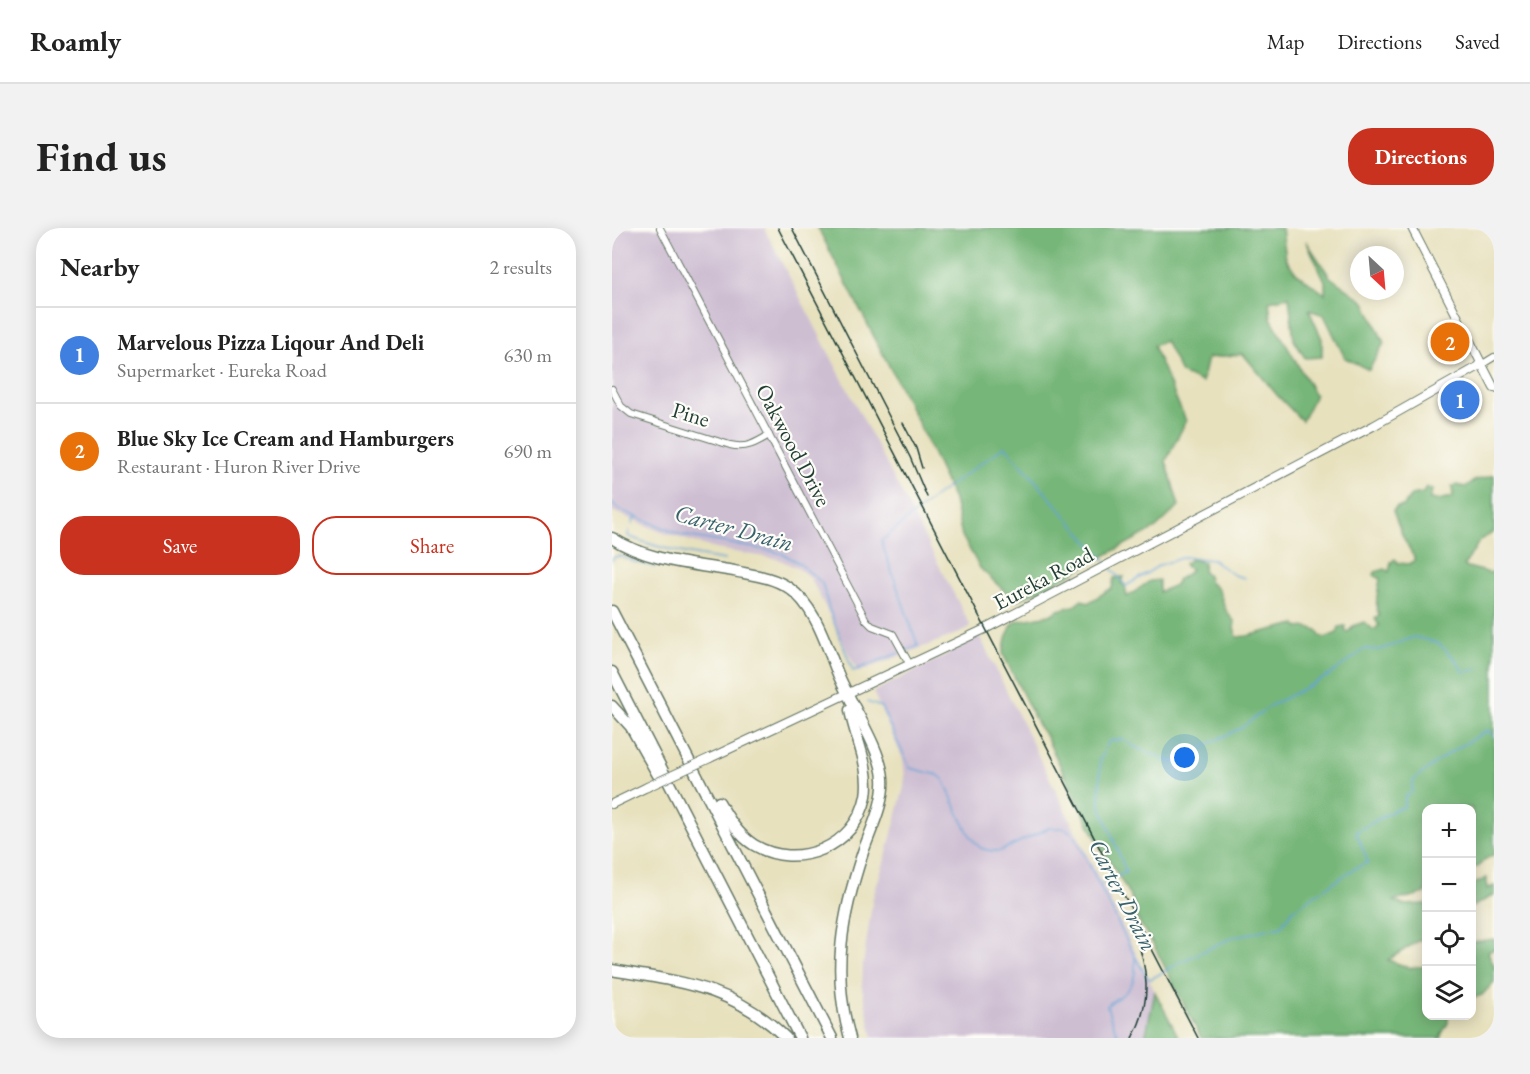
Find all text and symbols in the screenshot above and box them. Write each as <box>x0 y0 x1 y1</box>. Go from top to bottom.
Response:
text: Roamly <box>30 23 121 59</box>
text: Map <box>1267 28 1304 55</box>
text: Directions <box>1337 28 1422 55</box>
text: Saved <box>1455 28 1500 55</box>
button: Directions <box>1348 128 1494 185</box>
text: Find us <box>36 129 167 184</box>
north arrow <box>1350 246 1404 300</box>
text: Nearby <box>60 250 140 284</box>
text: 2 results <box>489 254 552 280</box>
pin: 2 <box>1430 320 1470 364</box>
text: Marvelous Pizza Liqour And Deli <box>117 328 424 357</box>
text: 1 <box>74 342 85 368</box>
text: 630 m <box>504 342 552 368</box>
text: Supermarket · Eureka Road <box>117 357 327 383</box>
pin: 1 <box>1440 378 1480 423</box>
street label: Oakwood Drive <box>749 379 838 512</box>
street label: Pine <box>669 395 714 434</box>
text: Blue Sky Ice Cream and Hamburgers <box>117 424 454 453</box>
text: 2 <box>74 438 85 464</box>
text: 690 m <box>504 438 552 464</box>
text: Restaurant · Huron River Drive <box>117 453 360 479</box>
water label: Carter Drain <box>671 497 797 558</box>
button: Save <box>60 516 300 575</box>
button: Share <box>312 516 552 575</box>
street label: Eureka Road <box>988 540 1099 617</box>
your location <box>1170 743 1199 772</box>
map controls <box>1422 804 1476 1020</box>
button: + <box>1422 804 1476 858</box>
water label: Carter Drain <box>1082 834 1165 956</box>
button: − <box>1422 858 1476 912</box>
button: locate <box>1422 912 1476 966</box>
button: layers <box>1422 966 1476 1020</box>

